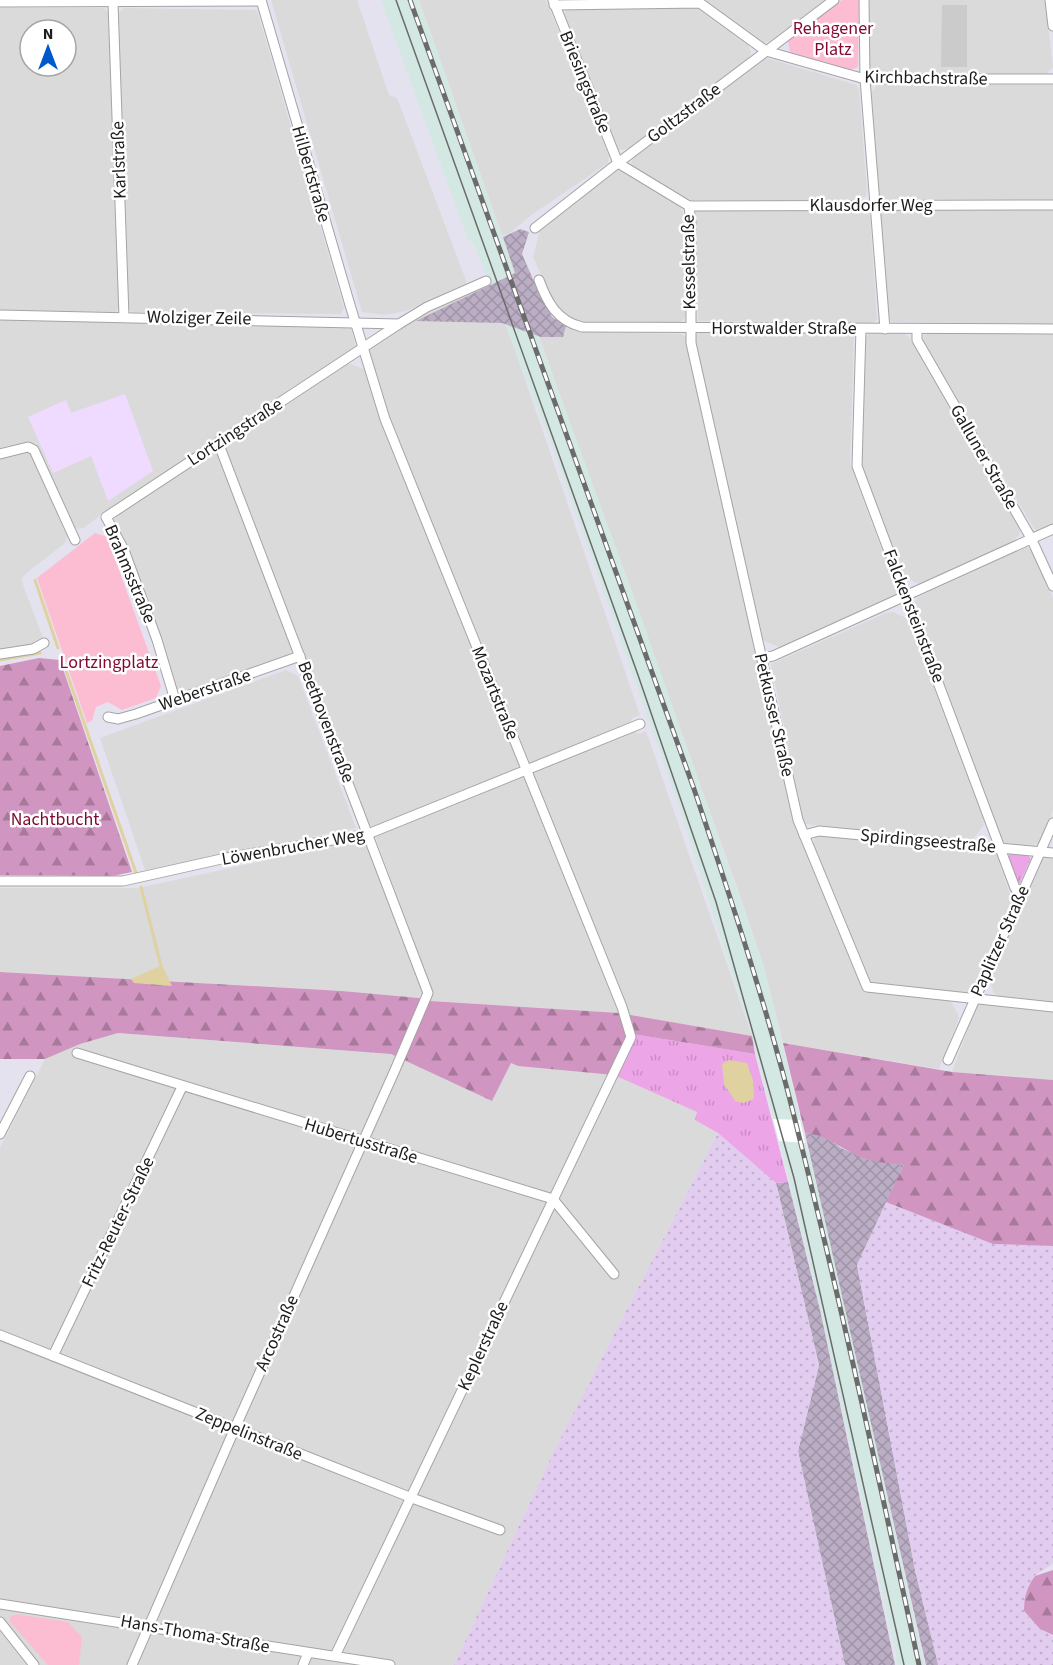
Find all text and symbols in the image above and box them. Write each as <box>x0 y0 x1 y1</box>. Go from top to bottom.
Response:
park label: Rehagener Platz <box>793 16 874 62</box>
north arrow <box>18 18 78 78</box>
text: N <box>43 23 53 45</box>
street label: Briesingstraße <box>553 27 617 137</box>
street label: Kirchbachstraße <box>864 64 988 92</box>
street label: Goltzstraße <box>642 77 726 149</box>
street label: Karlstraße <box>105 121 133 199</box>
street label: Hilbertstraße <box>285 123 337 225</box>
street label: Klausdorfer Weg <box>809 193 933 218</box>
street label: Kesselstraße <box>676 214 702 310</box>
street label: Wolziger Zeile <box>147 305 251 331</box>
street label: Horstwalder Straße <box>711 316 857 341</box>
street label: Lortzingstraße <box>182 392 288 472</box>
street label: Galluner Straße <box>944 400 1024 514</box>
street label: Brahmsstraße <box>98 521 162 627</box>
street label: Falckensteinstraße <box>877 546 951 686</box>
street label: Mozartstraße <box>465 643 525 743</box>
park label: Lortzingplatz <box>60 650 159 675</box>
street label: Petkusser Straße <box>748 651 800 779</box>
street label: Beethovenstraße <box>291 658 361 786</box>
street label: Weberstraße <box>156 663 254 717</box>
park label: Nachtbucht <box>11 807 99 832</box>
street label: Löwenbrucher Weg <box>220 822 366 872</box>
street label: Spirdingseestraße <box>859 823 997 859</box>
street label: Paplitzer Straße <box>964 881 1036 1001</box>
street label: Hubertusstraße <box>301 1112 421 1170</box>
street label: Fritz-Reuter-Straße <box>76 1152 160 1291</box>
street label: Arcostraße <box>249 1291 305 1375</box>
street label: Keplerstraße <box>451 1297 515 1395</box>
street label: Zeppelinstraße <box>192 1401 306 1467</box>
street label: Hans-Thoma-Straße <box>118 1609 272 1659</box>

